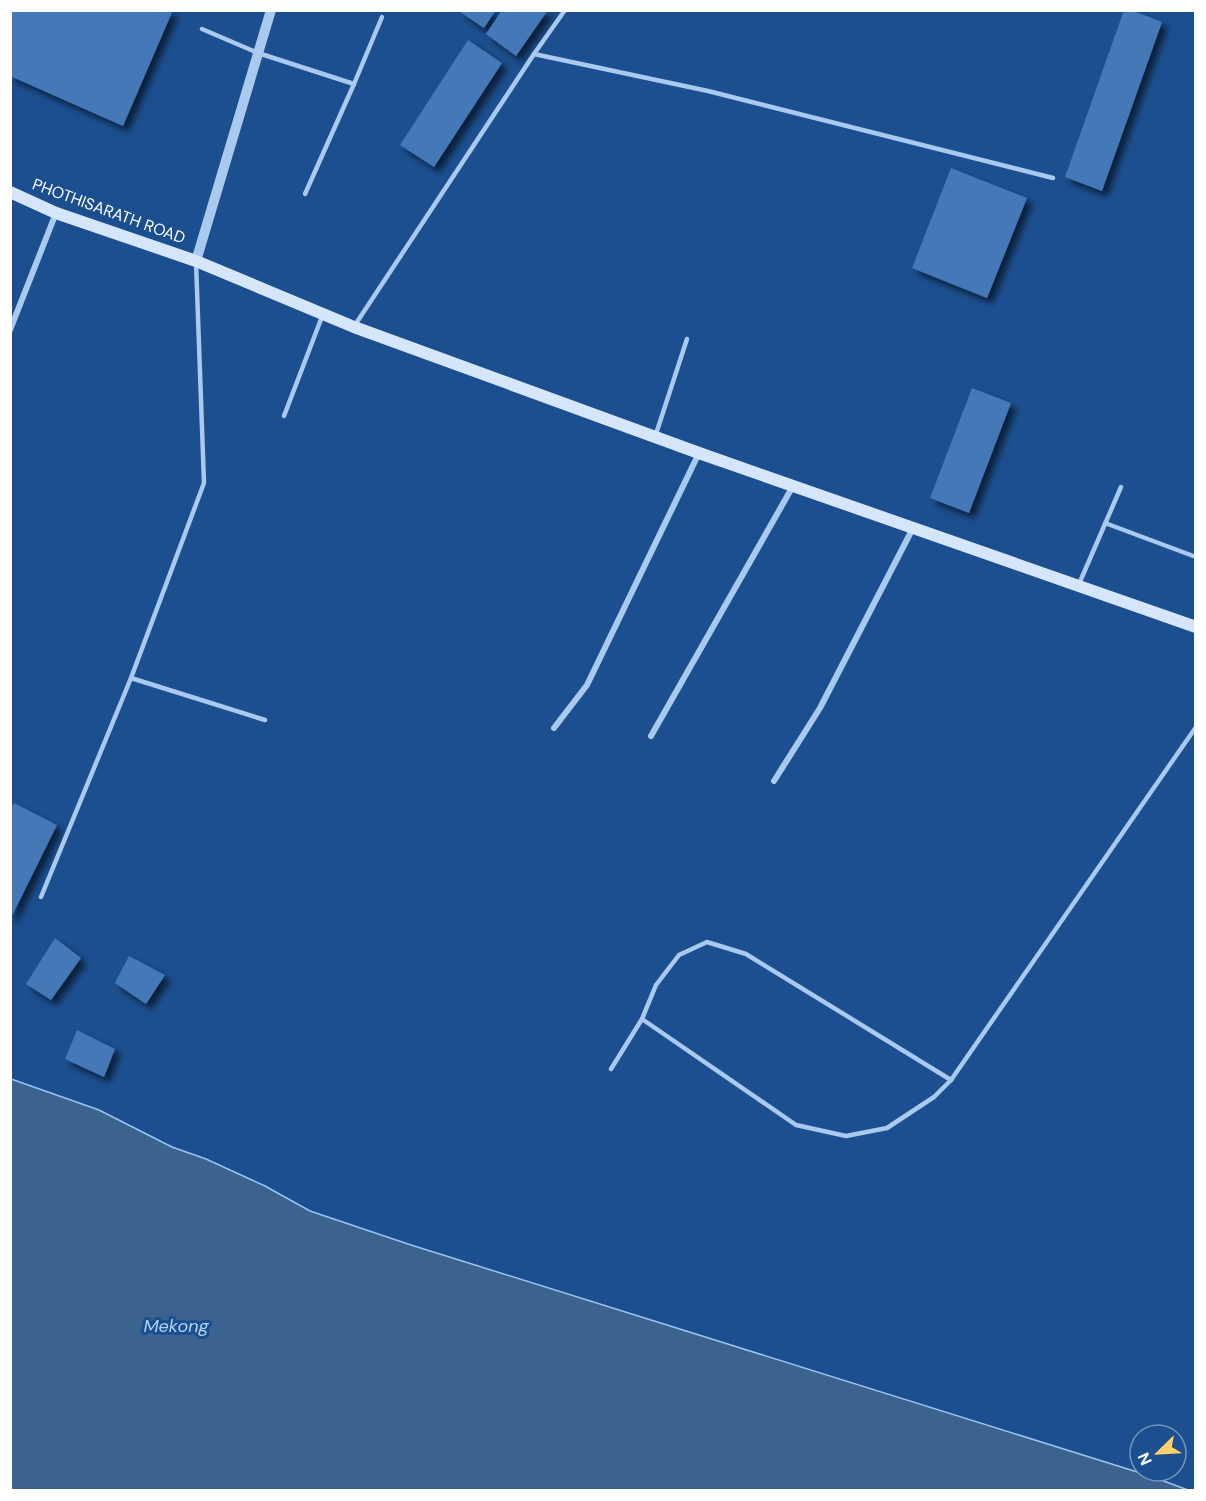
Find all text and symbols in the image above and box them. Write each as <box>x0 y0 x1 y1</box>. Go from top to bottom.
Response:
street label: PHOTHISARATH ROAD <box>30 174 188 248</box>
water label: Mekong <box>143 1314 210 1338</box>
north arrow <box>1128 1423 1188 1483</box>
text: N <box>1133 1449 1157 1468</box>

